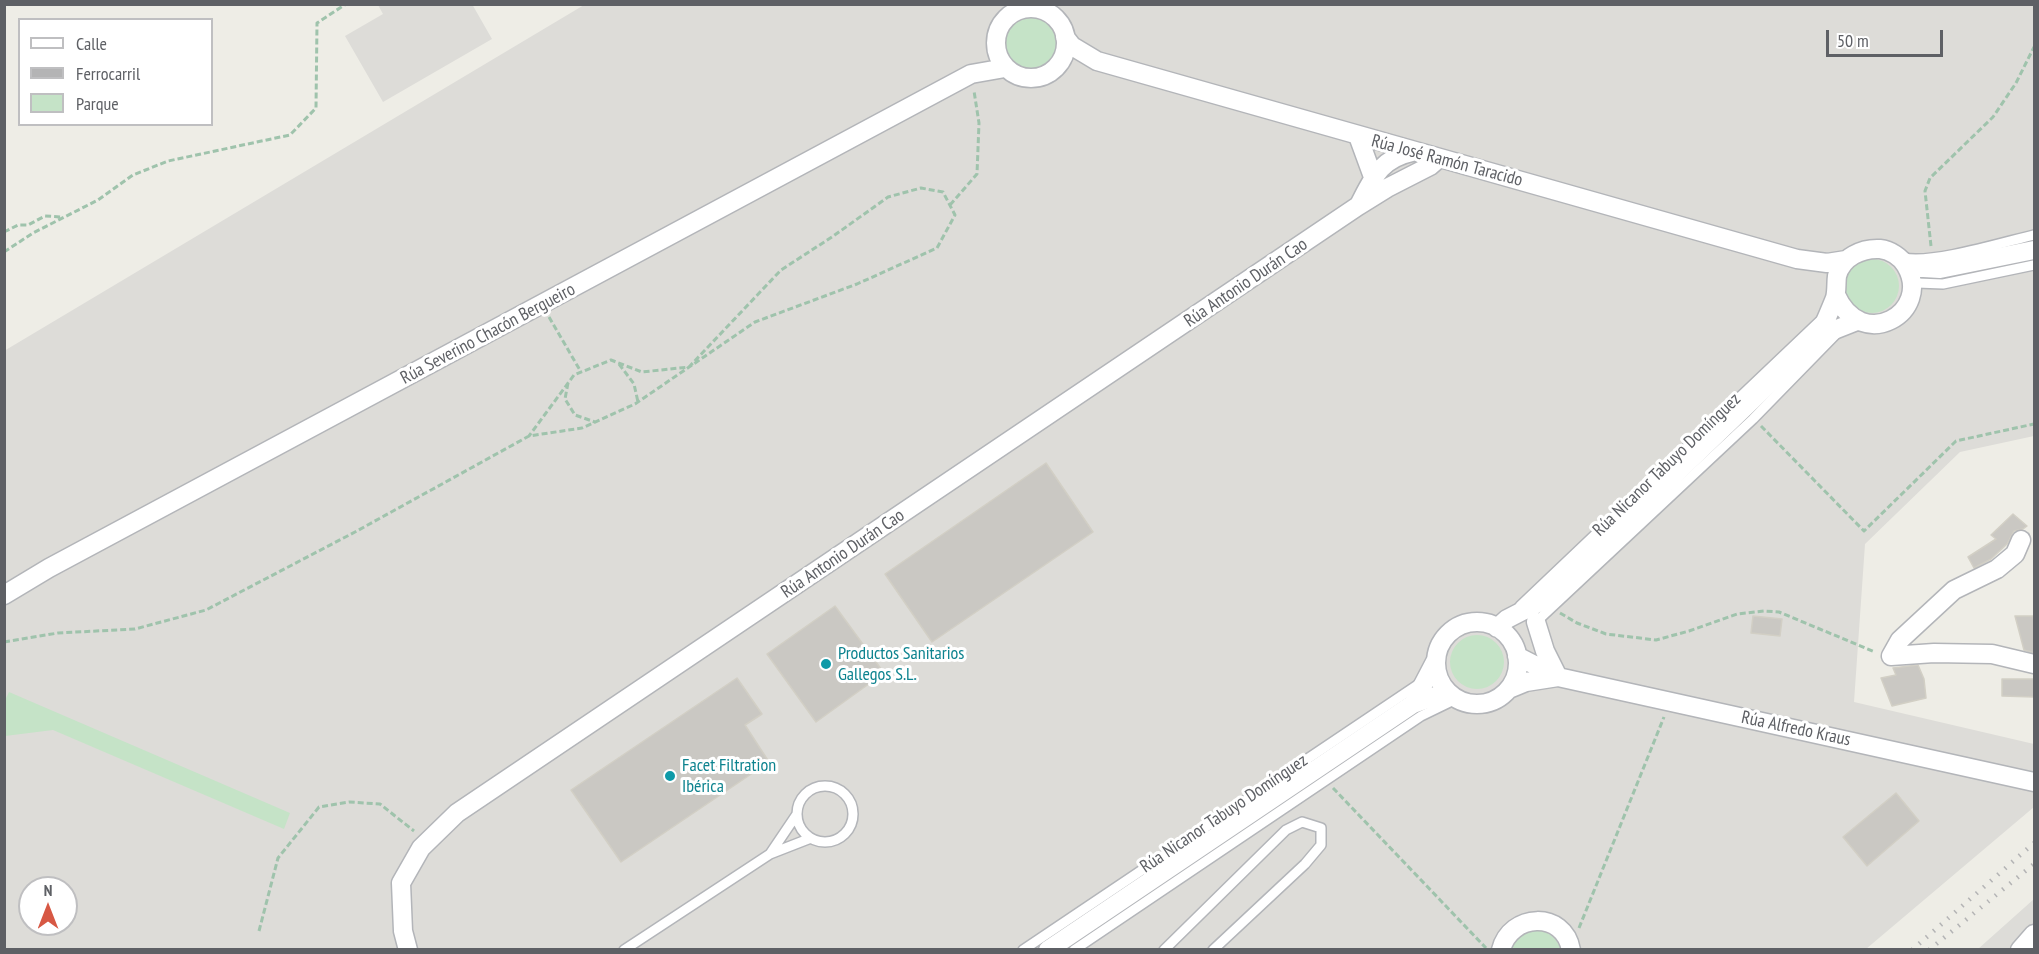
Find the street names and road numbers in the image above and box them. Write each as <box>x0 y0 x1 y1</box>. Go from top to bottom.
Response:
street label: Rúa José Ramón Taracido <box>1369 130 1525 192</box>
street label: Rúa Antonio Durán Cao <box>1180 234 1312 332</box>
street label: Rúa Severino Chacón Bergueiro <box>397 279 579 389</box>
street label: Rúa Nicanor Tabuyo Domínguez <box>1589 389 1745 541</box>
street label: Rúa Antonio Durán Cao <box>777 505 909 603</box>
street label: Rúa Alfredo Kraus <box>1739 707 1853 751</box>
street label: Rúa Nicanor Tabuyo Domínguez <box>1136 750 1312 878</box>

